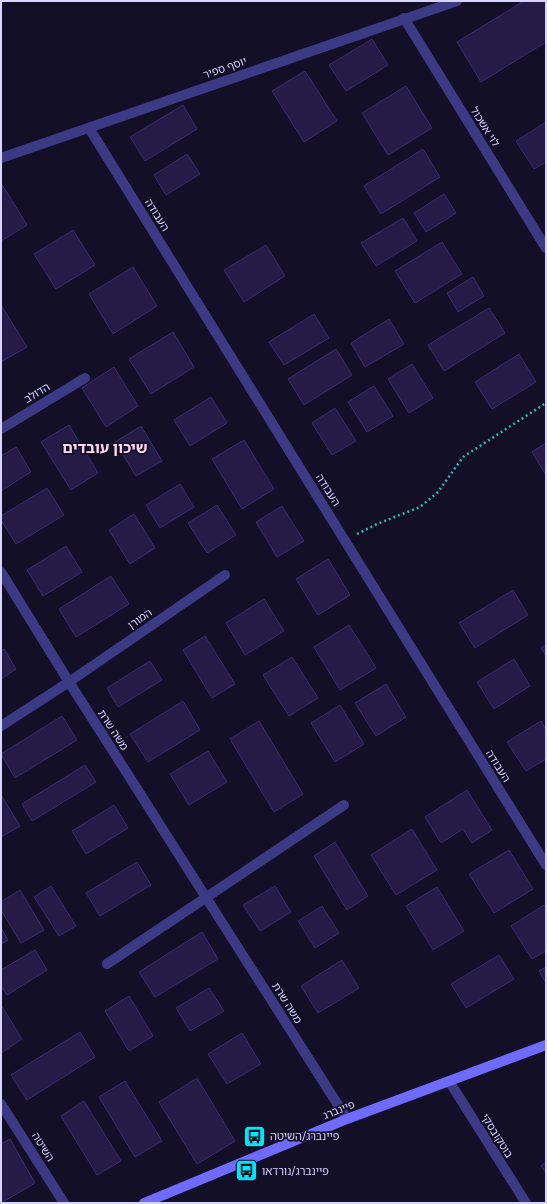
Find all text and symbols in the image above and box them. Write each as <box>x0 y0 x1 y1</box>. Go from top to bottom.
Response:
street label: יוסף ספיר <box>202 55 248 81</box>
street label: לוי אשכול <box>468 105 502 149</box>
street label: העבודה <box>142 196 172 234</box>
street label: הדולב <box>22 380 52 406</box>
district label: שיכון עובדים <box>62 439 148 457</box>
street label: העבודה <box>313 471 343 509</box>
street label: המורן <box>125 606 155 632</box>
street label: משה שרת <box>95 707 131 753</box>
street label: העבודה <box>483 747 513 785</box>
street label: משה שרת <box>269 980 305 1026</box>
street label: פיינברג <box>321 1098 357 1122</box>
street label: בוטקובסקי <box>478 1112 516 1160</box>
bus stop icon: פיינברג/השיטה <box>242 1123 268 1149</box>
street label: השיטה <box>29 1130 57 1164</box>
place label: פיינברג/השיטה <box>270 1130 340 1143</box>
bus stop icon: פיינברג/נורדאו <box>234 1158 260 1184</box>
place label: פיינברג/נורדאו <box>262 1165 329 1178</box>

